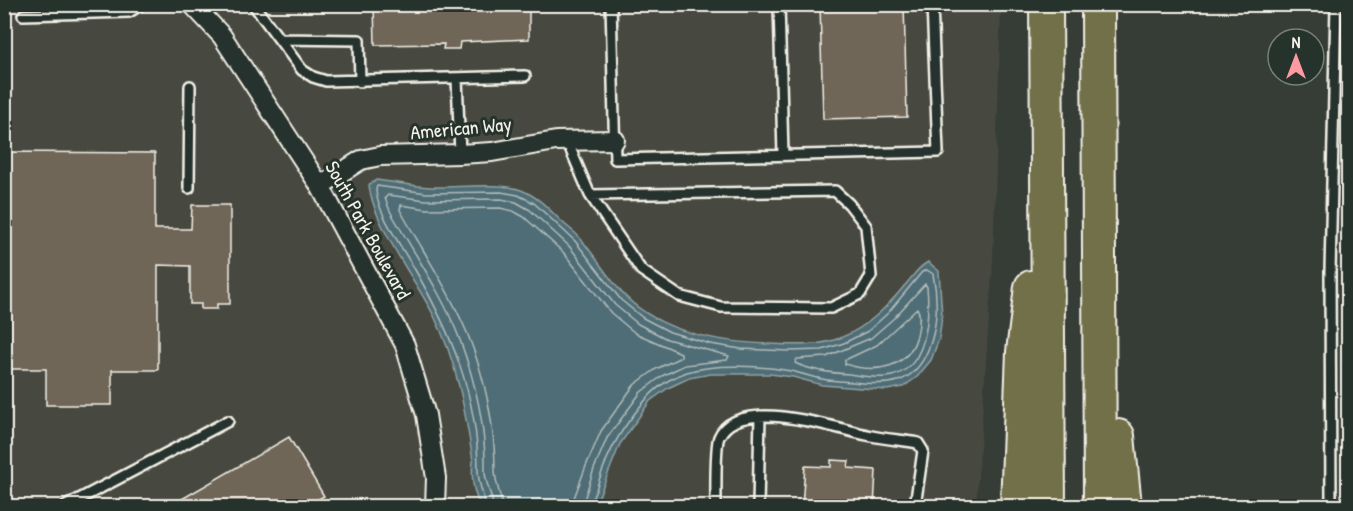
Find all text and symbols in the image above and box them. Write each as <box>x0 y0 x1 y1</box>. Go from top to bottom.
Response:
north arrow <box>1266 27 1326 87</box>
text: N <box>1292 31 1301 53</box>
street label: American Way <box>409 110 513 145</box>
street label: South Park Boulevard <box>319 156 418 304</box>

